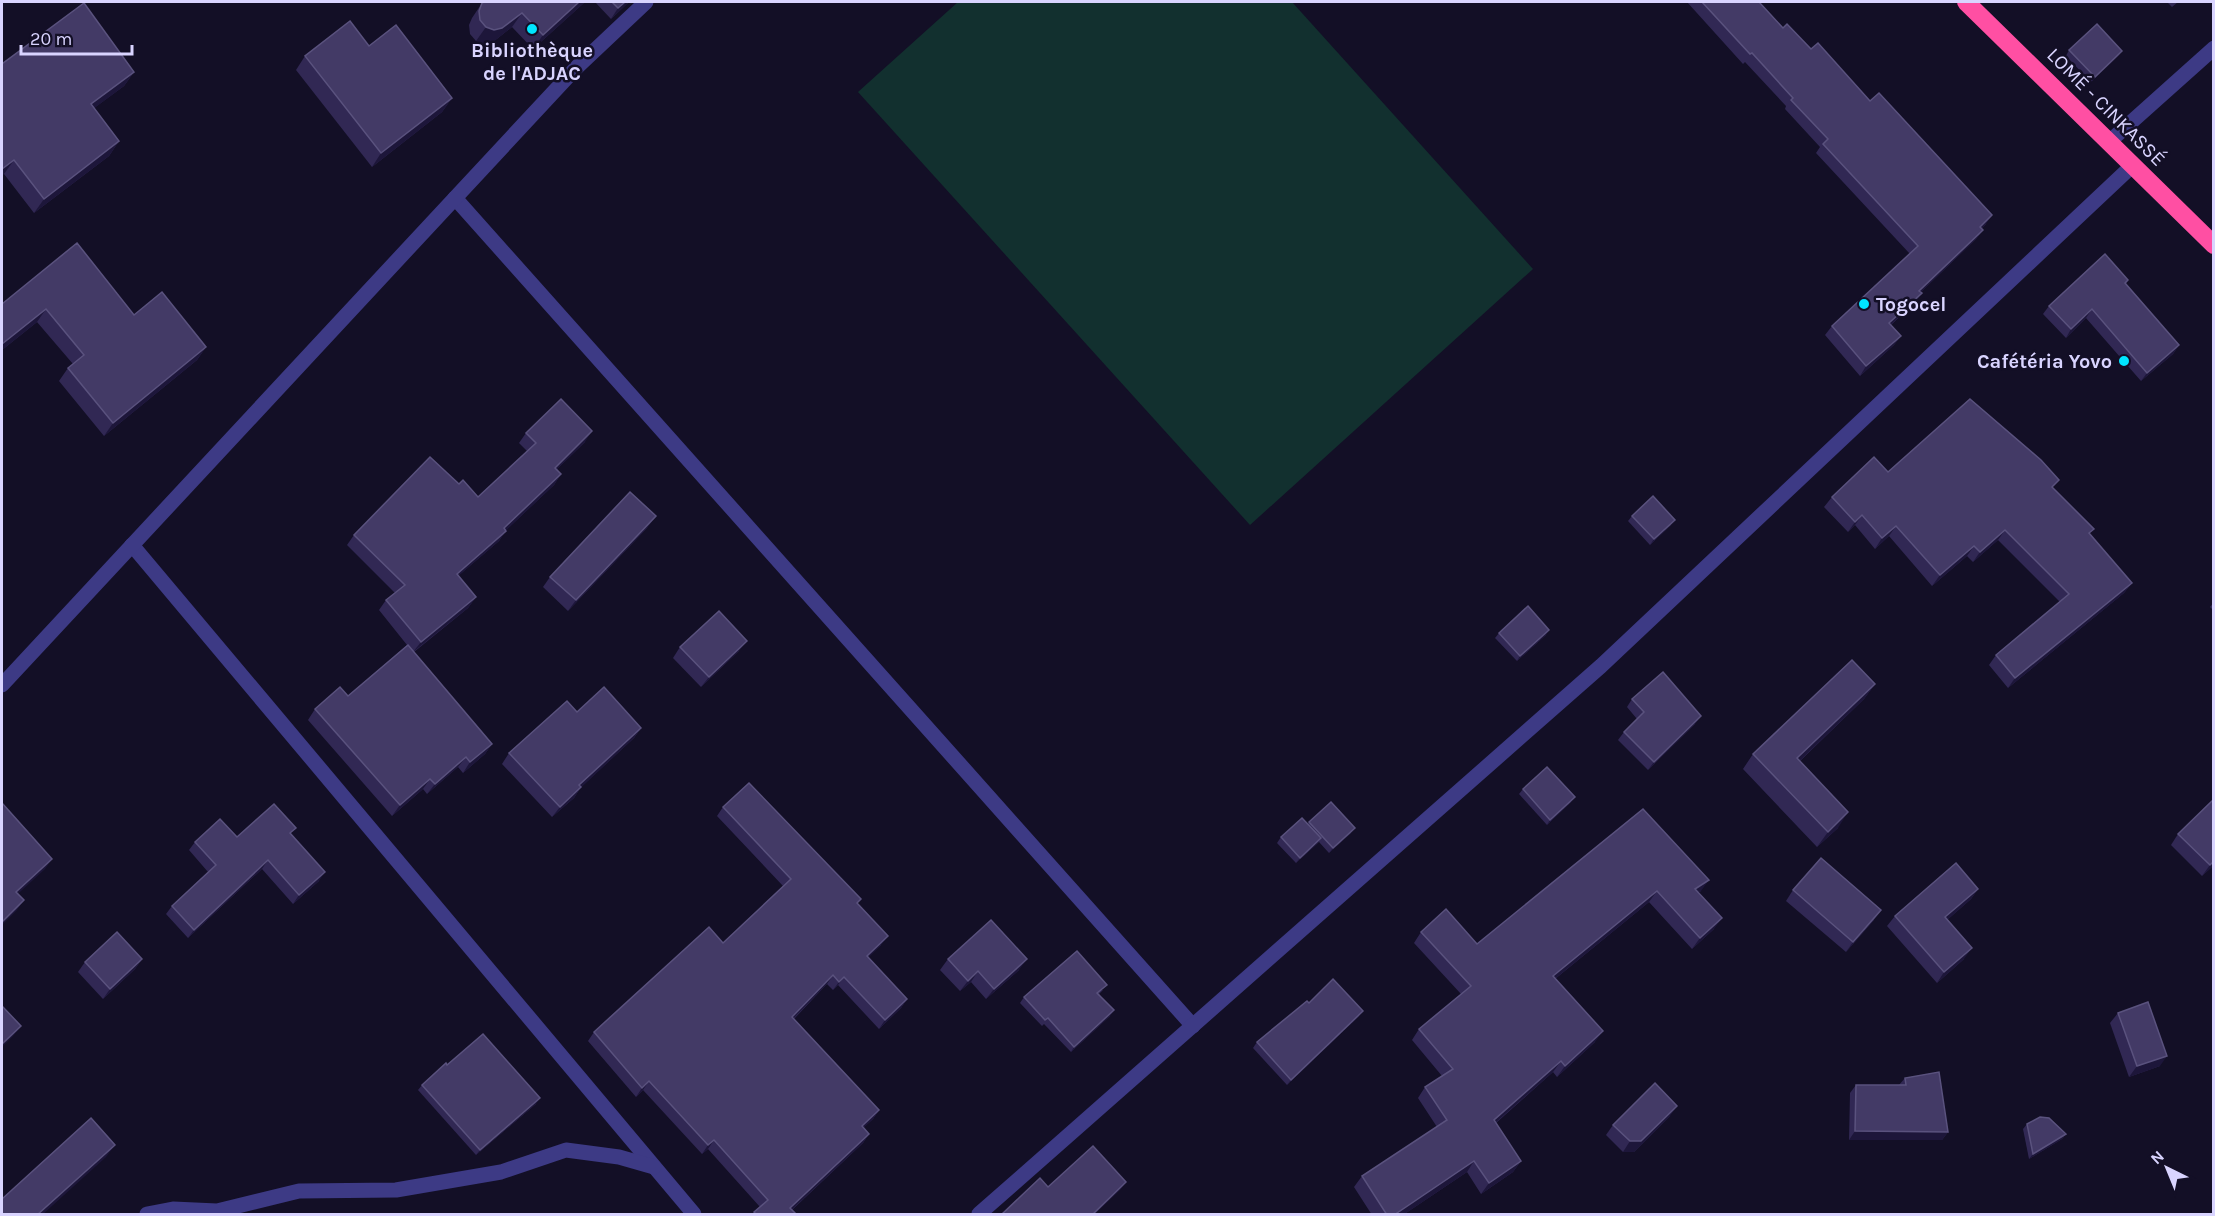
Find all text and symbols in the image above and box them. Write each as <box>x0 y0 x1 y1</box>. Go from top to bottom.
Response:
scale bar <box>21 18 132 56</box>
marker: Bibliothèque de l'ADJAC <box>525 22 539 36</box>
text: 20 m <box>30 28 72 50</box>
place label: Bibliothèque de l'ADJAC <box>471 39 593 85</box>
street label: LOMÉ - CINKASSÉ <box>2042 42 2171 171</box>
place label: Togocel <box>1876 293 1946 316</box>
marker: Togocel <box>1857 297 1871 311</box>
place label: Cafétéria Yovo <box>1977 350 2112 373</box>
marker: Cafétéria Yovo <box>2117 354 2131 368</box>
north arrow <box>2137 1138 2197 1198</box>
text: N <box>2146 1147 2168 1168</box>

